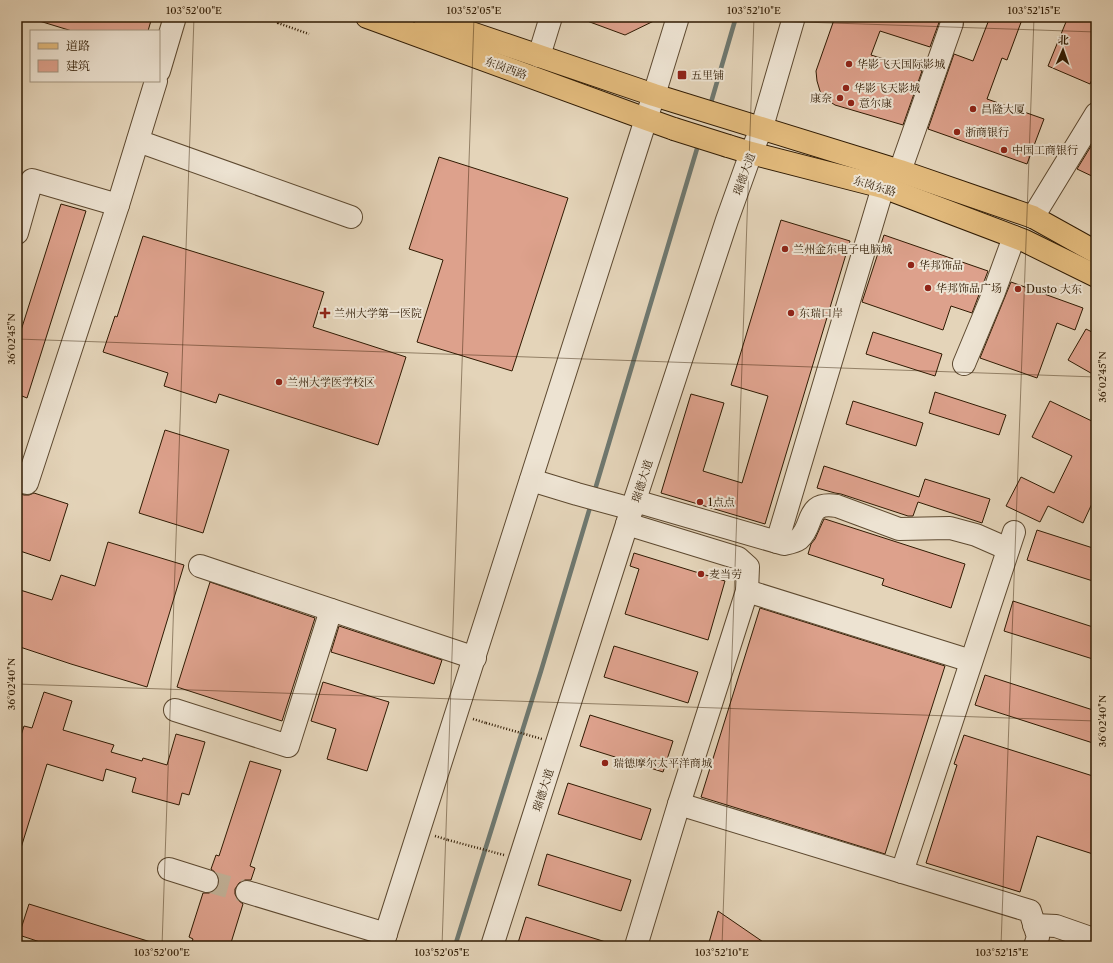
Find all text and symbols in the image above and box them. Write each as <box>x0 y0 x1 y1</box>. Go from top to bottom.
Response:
text: 103°52'00"E <box>166 4 222 17</box>
text: 103°52'05"E <box>446 4 502 17</box>
text: 103°52'10"E <box>727 4 781 17</box>
text: 103°52'15"E <box>1008 4 1061 17</box>
legend <box>30 30 160 82</box>
north arrow <box>1043 30 1083 70</box>
text: 北 <box>1058 33 1069 47</box>
text: 道路 <box>66 38 90 53</box>
street label: 东岗西路 <box>483 54 529 82</box>
place label: 华影飞天国际影城 <box>857 57 945 71</box>
text: 建筑 <box>66 58 90 73</box>
marker: 华影飞天国际影城 <box>844 59 854 69</box>
place label: 五里铺 <box>691 68 724 82</box>
marker: 五里铺 <box>676 69 688 81</box>
place label: 华影飞天影城 <box>854 81 920 95</box>
marker: 华影飞天影城 <box>841 83 851 93</box>
place label: 康奈 <box>810 91 832 105</box>
marker: 康奈 <box>835 93 845 103</box>
place label: 意尔康 <box>859 96 892 110</box>
marker: 意尔康 <box>846 98 856 108</box>
place label: 昌隆大厦 <box>981 102 1025 116</box>
marker: 昌隆大厦 <box>968 104 978 114</box>
place label: 浙商银行 <box>965 125 1009 139</box>
marker: 浙商银行 <box>952 127 962 137</box>
place label: 中国工商银行 <box>1012 143 1078 157</box>
marker: 中国工商银行 <box>999 145 1009 155</box>
street label: 瑞德大道 <box>730 151 758 197</box>
street label: 东岗东路 <box>852 173 898 199</box>
place label: 兰州金东电子电脑城 <box>793 242 892 256</box>
marker: 兰州金东电子电脑城 <box>780 244 790 254</box>
place label: 华邦饰品 <box>919 258 963 272</box>
marker: 华邦饰品 <box>906 260 916 270</box>
place label: 华邦饰品广场 <box>936 281 1002 295</box>
place label: Dusto 大东 <box>1026 282 1082 296</box>
marker: 华邦饰品广场 <box>923 283 933 293</box>
marker: Dusto 大东 <box>1013 284 1023 294</box>
place label: 兰州大学第一医院 <box>334 306 422 320</box>
place label: 东瑞口岸 <box>799 306 843 320</box>
marker: 兰州大学第一医院 <box>319 307 331 319</box>
marker: 东瑞口岸 <box>786 308 796 318</box>
text: 36°02'45"N <box>5 313 18 365</box>
text: 36°02'45"N <box>1096 351 1109 403</box>
place label: 兰州大学医学校区 <box>287 375 375 389</box>
marker: 兰州大学医学校区 <box>274 377 284 387</box>
street label: 瑞德大道 <box>629 458 655 504</box>
place label: 1点点 <box>708 495 735 509</box>
marker: 1点点 <box>695 497 705 507</box>
place label: 麦当劳 <box>709 567 742 581</box>
marker: 麦当劳 <box>696 569 706 579</box>
text: 36°02'40"N <box>5 658 18 710</box>
text: 36°02'40"N <box>1096 695 1109 747</box>
place label: 瑞德摩尔太平洋商城 <box>613 756 712 770</box>
marker: 瑞德摩尔太平洋商城 <box>600 758 610 768</box>
street label: 瑞德大道 <box>530 767 556 813</box>
text: 103°52'00"E <box>134 946 190 959</box>
text: 103°52'05"E <box>414 946 470 959</box>
text: 103°52'10"E <box>695 946 749 959</box>
text: 103°52'15"E <box>976 946 1029 959</box>

